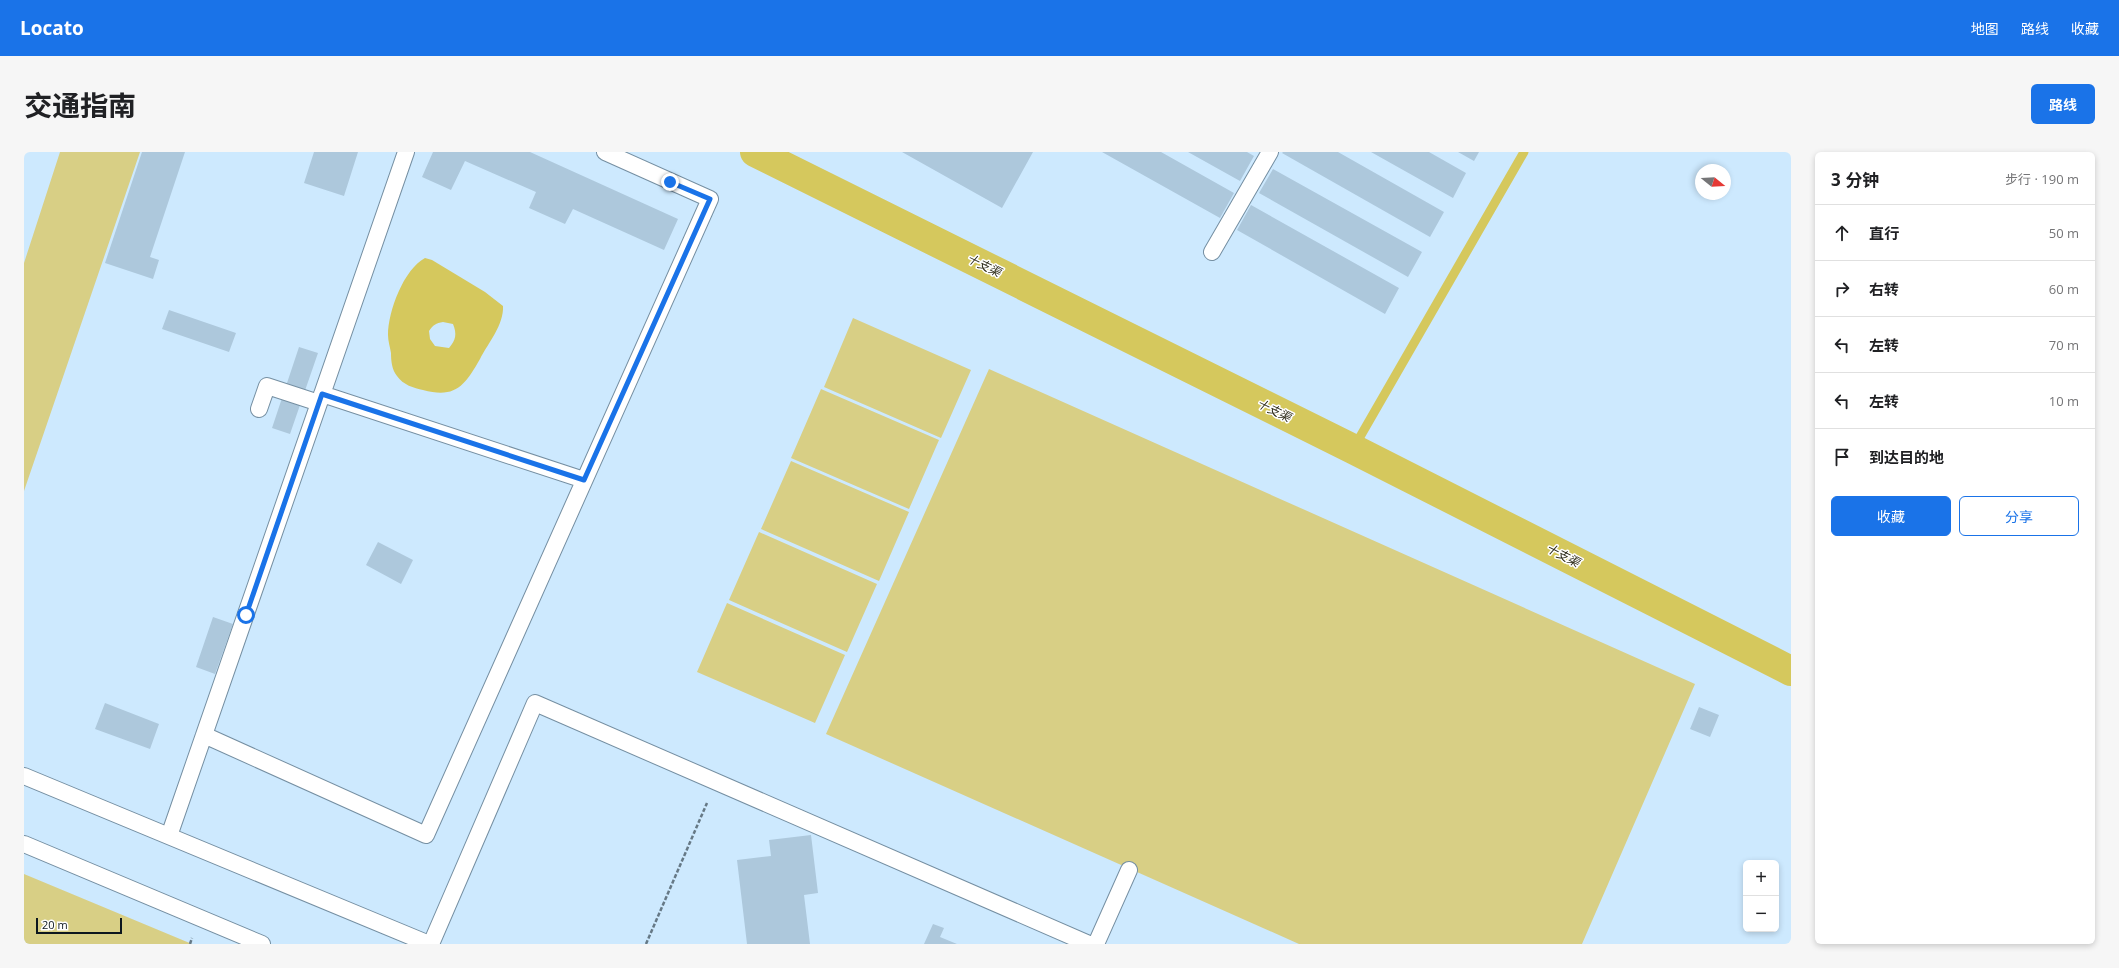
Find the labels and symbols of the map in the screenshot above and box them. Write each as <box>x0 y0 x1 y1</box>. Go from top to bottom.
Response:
north arrow <box>1695 164 1731 200</box>
route end <box>661 173 679 191</box>
water label: 十支渠 <box>964 249 1006 281</box>
water label: 十支渠 <box>1254 394 1296 426</box>
water label: 十支渠 <box>1543 539 1585 572</box>
route start <box>237 606 255 624</box>
scale bar <box>36 916 122 935</box>

